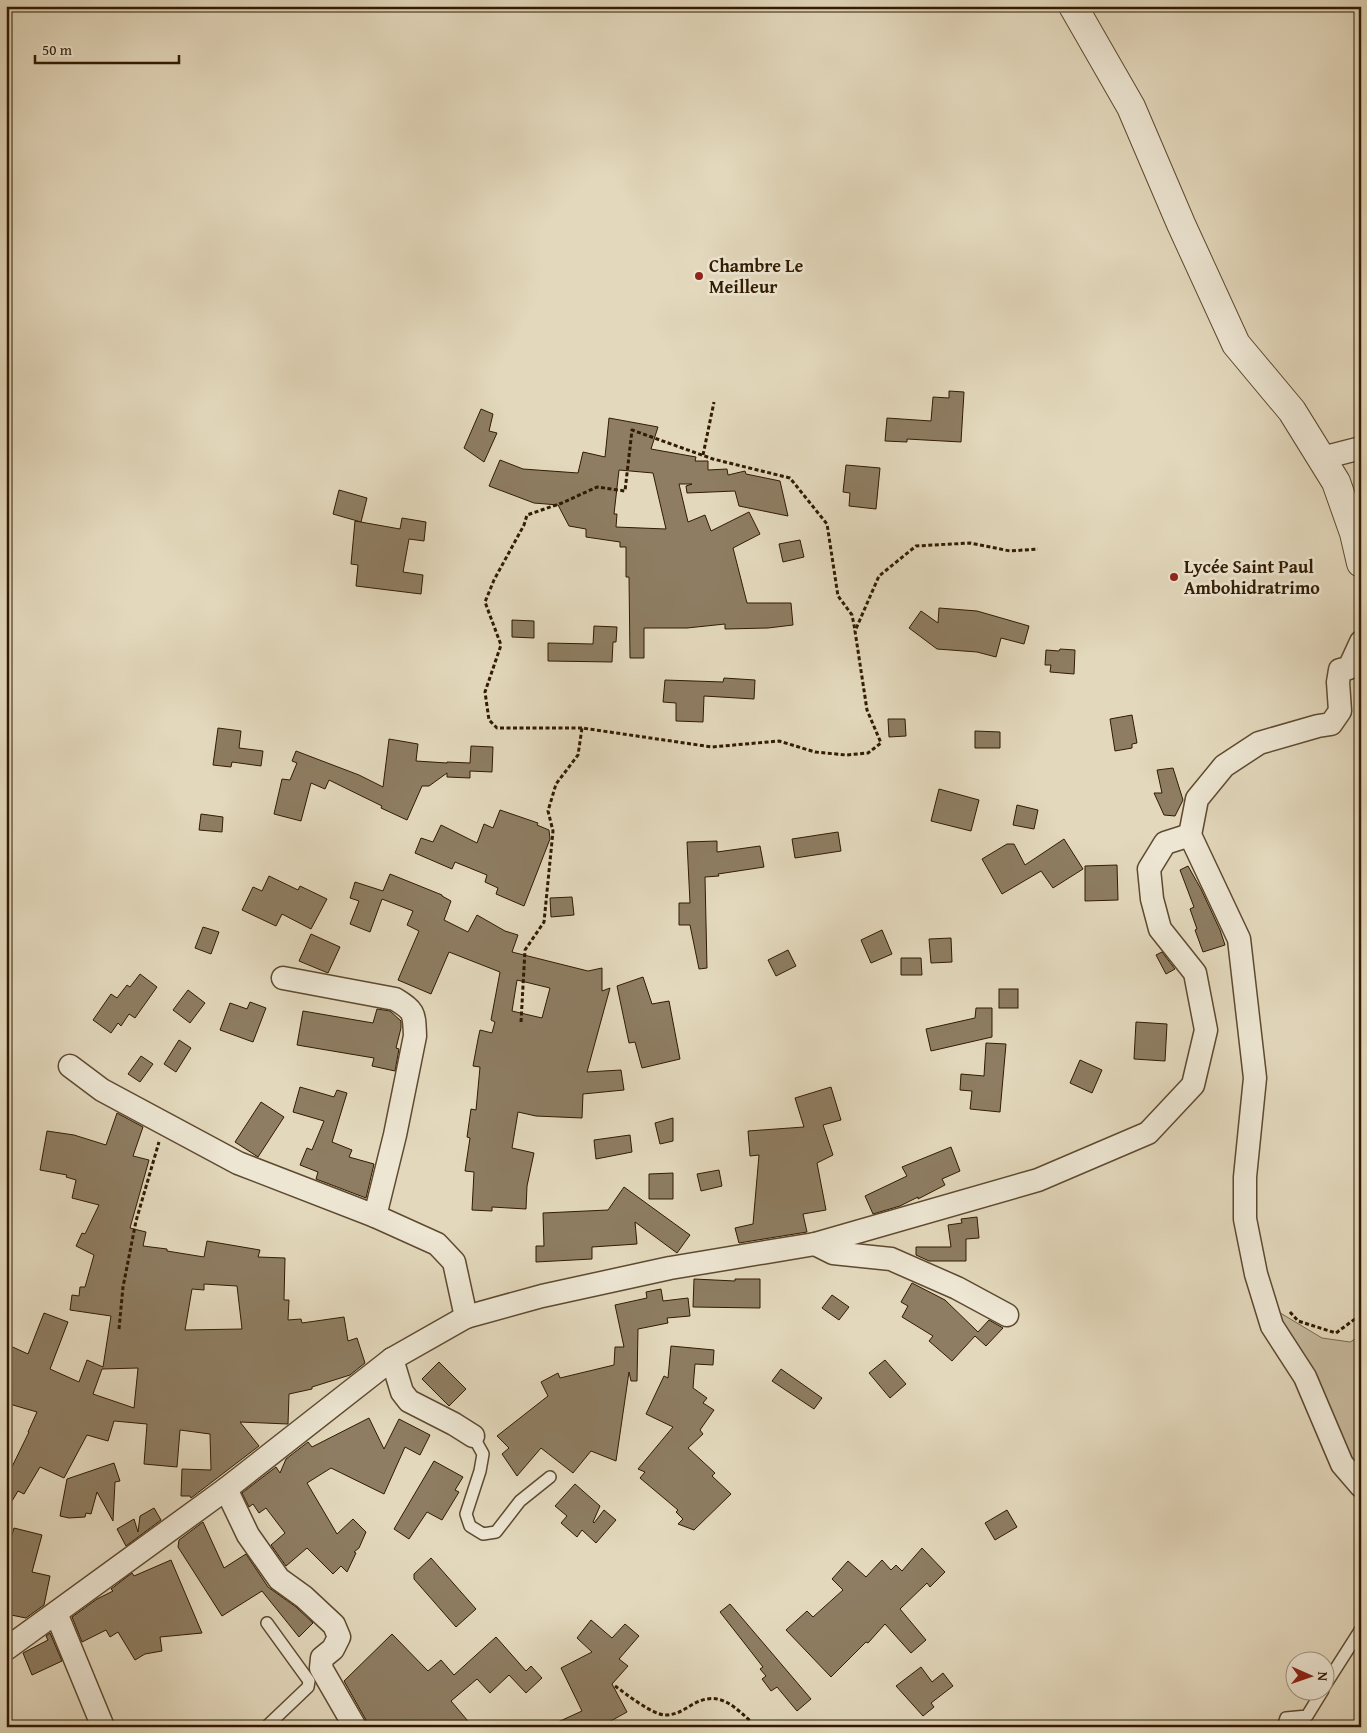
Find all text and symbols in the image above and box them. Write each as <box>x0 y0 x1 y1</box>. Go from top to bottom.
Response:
scale bar <box>35 32 179 64</box>
text: 50 m <box>42 39 73 60</box>
place label: Chambre Le Meilleur <box>709 252 803 300</box>
marker: Chambre Le Meilleur <box>693 270 705 282</box>
place label: Lycée Saint Paul Ambohidratrimo <box>1184 553 1320 601</box>
marker: Lycée Saint Paul Ambohidratrimo <box>1168 571 1180 583</box>
north arrow <box>1284 1650 1334 1700</box>
text: N <box>1313 1671 1333 1682</box>

